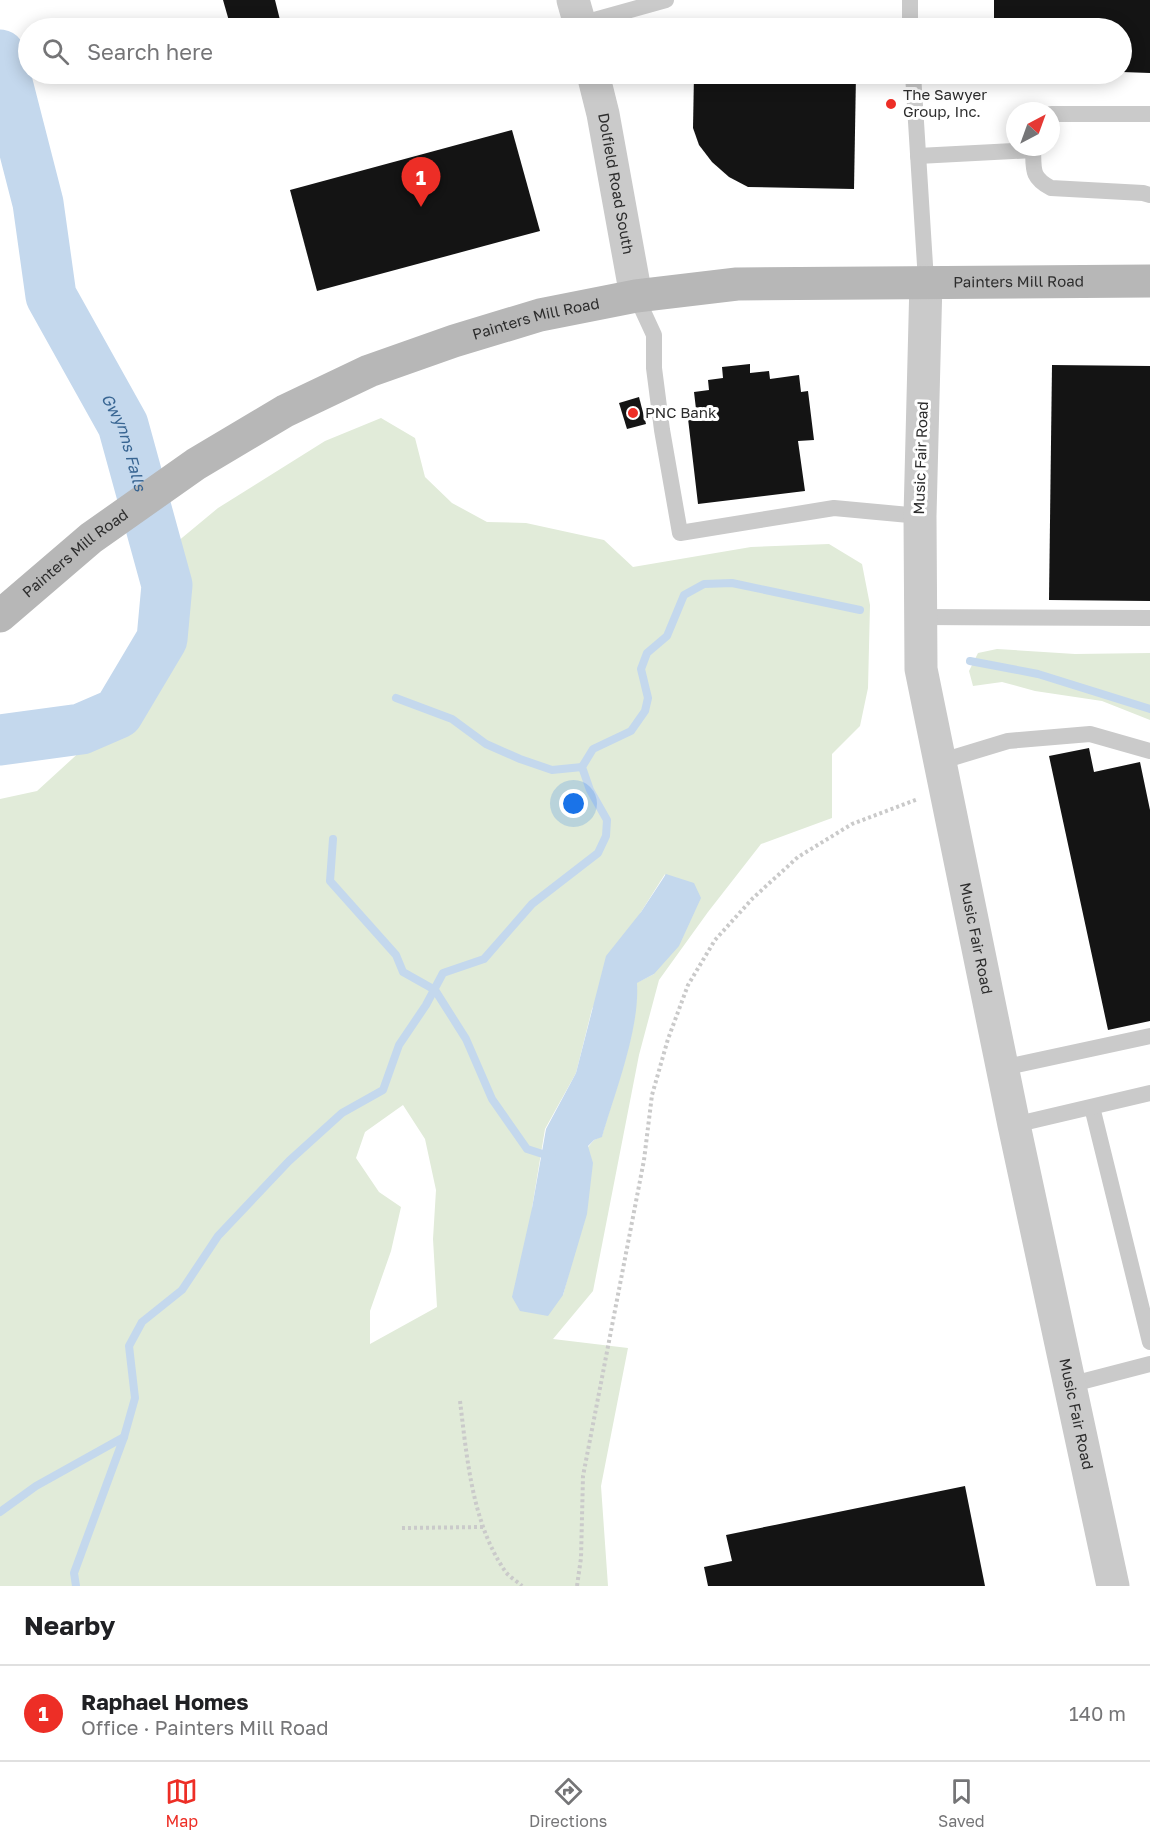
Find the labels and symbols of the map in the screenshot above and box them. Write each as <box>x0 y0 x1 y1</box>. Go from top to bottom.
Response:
place label: The Sawyer Group, Inc. <box>903 85 987 120</box>
marker: The Sawyer Group, Inc. <box>884 97 898 111</box>
north arrow <box>1006 102 1060 156</box>
street label: Dolfield Road South <box>595 111 638 256</box>
pin: 1 <box>402 158 440 207</box>
street label: Painters Mill Road <box>953 271 1084 290</box>
street label: Painters Mill Road <box>470 293 601 343</box>
water label: Gwynns Falls <box>97 390 151 495</box>
street label: Music Fair Road <box>909 401 931 515</box>
place label: PNC Bank <box>645 403 717 421</box>
marker: PNC Bank <box>626 406 640 420</box>
street label: Painters Mill Road <box>18 505 131 601</box>
your location <box>559 789 588 818</box>
street label: Music Fair Road <box>957 881 997 996</box>
street label: Music Fair Road <box>1056 1356 1098 1471</box>

